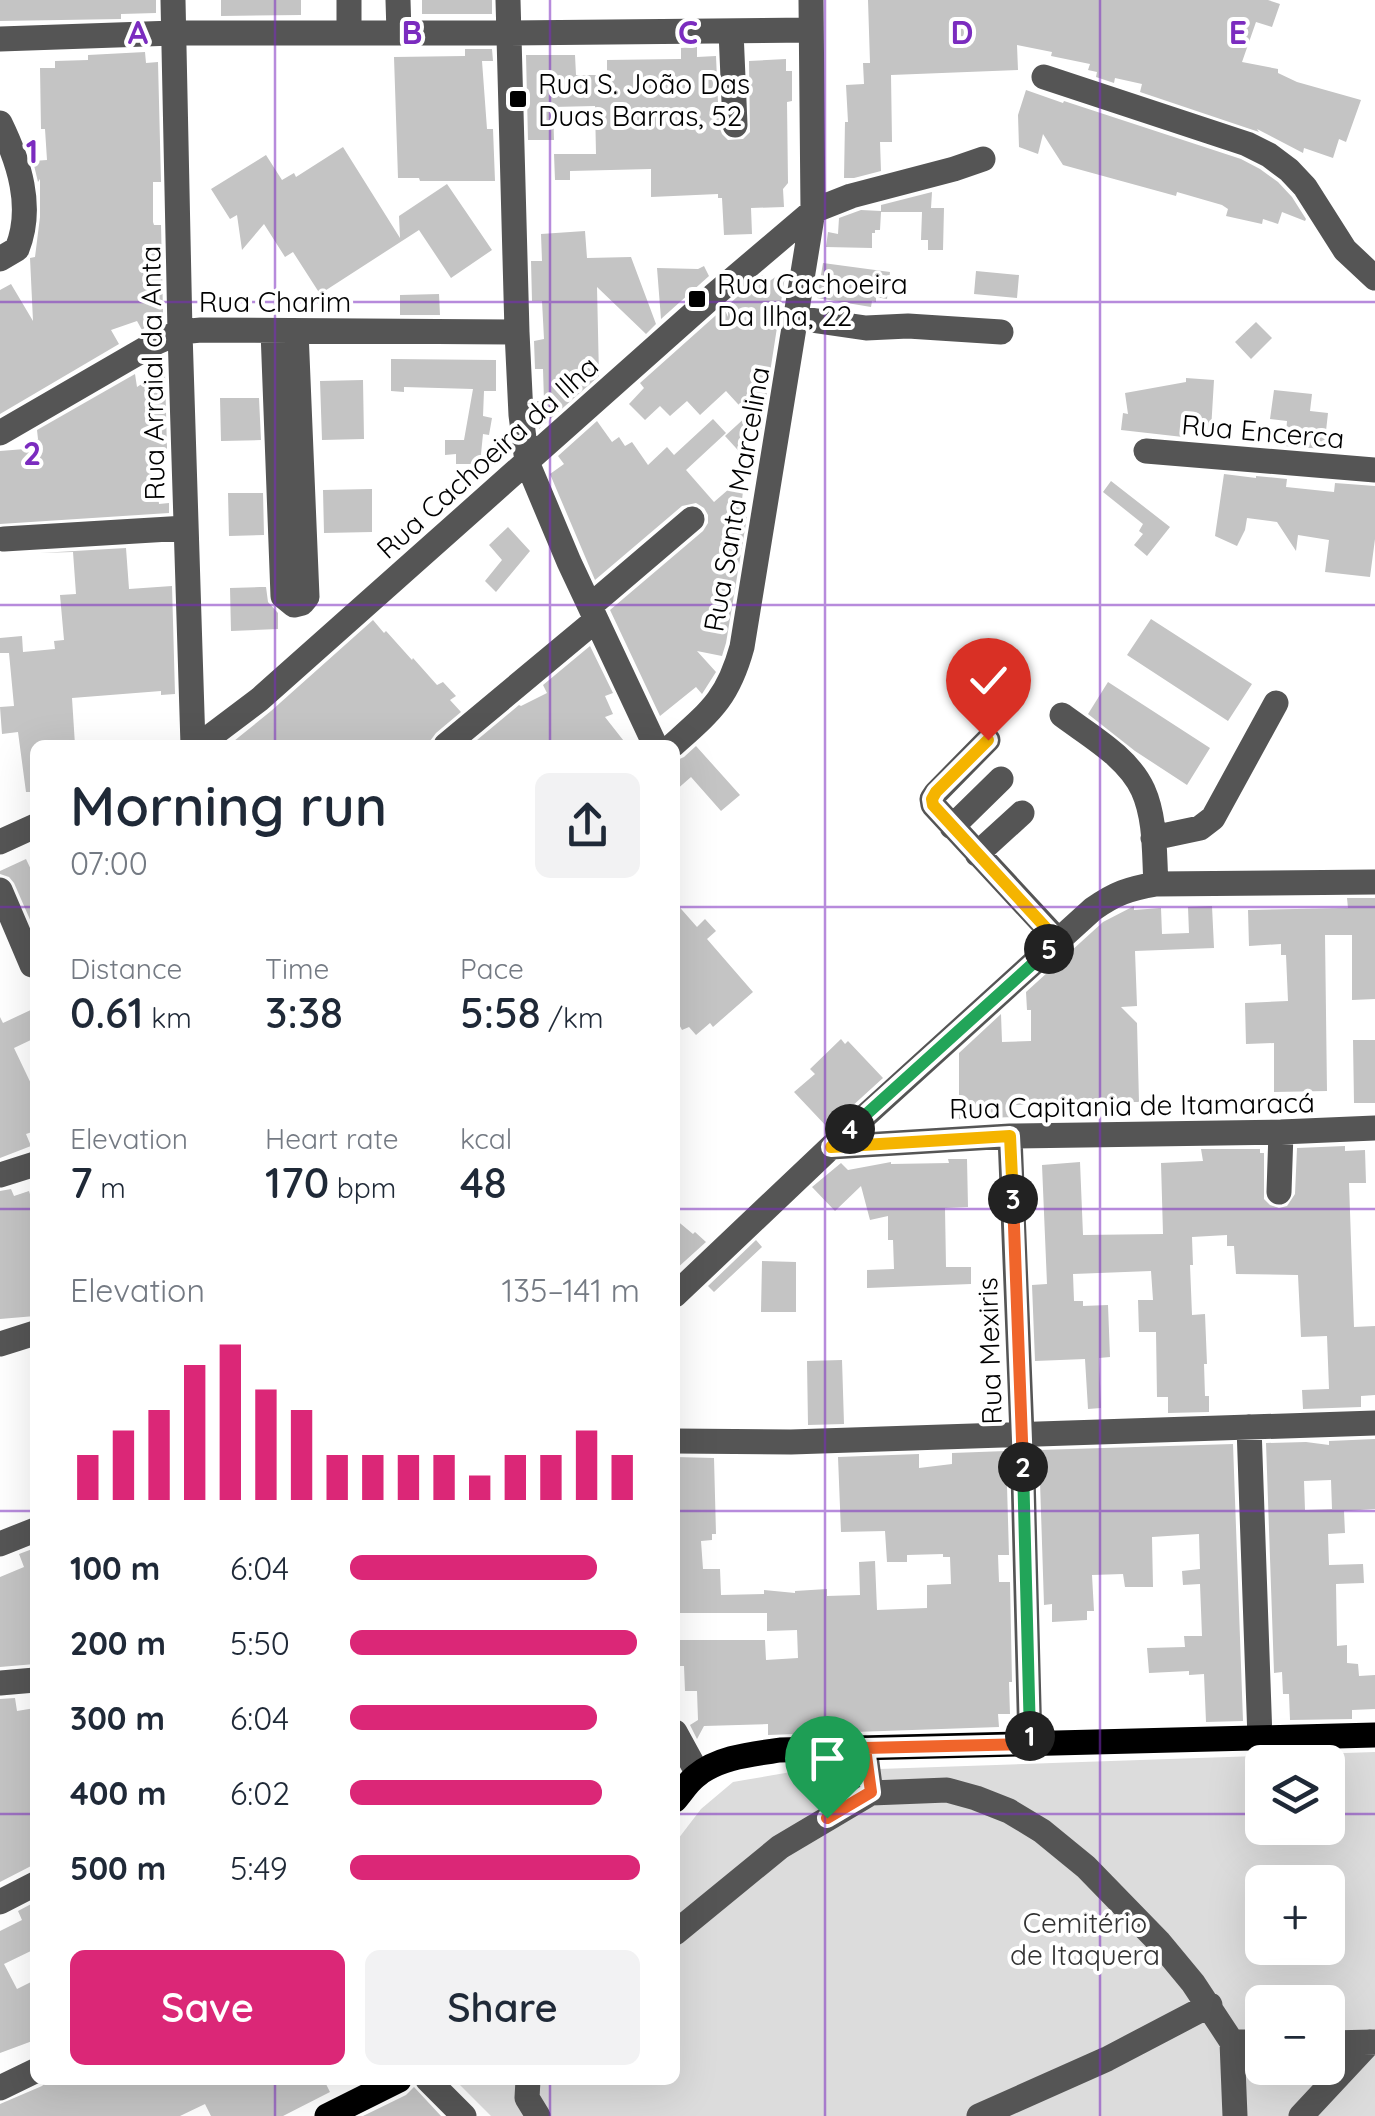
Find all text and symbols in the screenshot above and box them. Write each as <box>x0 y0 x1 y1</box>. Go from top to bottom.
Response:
text: A <box>128 12 149 52</box>
text: B <box>402 12 422 52</box>
text: C <box>678 12 698 52</box>
text: D <box>951 12 973 52</box>
text: E <box>1229 12 1247 52</box>
place label: Rua S. João Das Duas Barras, 52 <box>538 66 750 133</box>
marker: Rua S. João Das Duas Barras, 52 <box>507 88 529 110</box>
text: 1 <box>26 131 38 171</box>
street label: Rua Arraial da Anta <box>132 245 172 501</box>
place label: Rua Cachoeira Da Ilha, 22 <box>717 266 908 333</box>
street label: Rua Charim <box>199 284 351 319</box>
marker: Rua Cachoeira Da Ilha, 22 <box>686 288 708 310</box>
street label: Rua Cachoeira da Ilha <box>369 348 605 566</box>
street label: Rua Santa Marcelina <box>695 364 777 634</box>
street label: Rua Encerca <box>1180 406 1346 456</box>
text: 2 <box>23 433 41 473</box>
pin <box>946 638 1031 741</box>
icon: check <box>961 653 1016 708</box>
text: Morning run <box>70 771 387 840</box>
button: share <box>535 773 640 878</box>
text: 07:00 <box>70 843 148 883</box>
pin: 5 <box>1024 924 1074 974</box>
text: 5 <box>1041 931 1057 966</box>
text: Distance <box>70 951 182 986</box>
text: Time <box>265 951 329 986</box>
text: Pace <box>460 951 524 986</box>
text: 0.61 <box>70 986 144 1039</box>
text: 3:38 <box>265 986 343 1039</box>
text: 5:58 <box>460 986 541 1039</box>
text: km <box>144 1000 192 1035</box>
text: /km <box>541 1000 603 1035</box>
street label: Rua Capitania de Itamaracá <box>949 1084 1315 1126</box>
pin: 4 <box>825 1104 875 1154</box>
text: 4 <box>842 1111 858 1146</box>
text: Elevation <box>70 1121 188 1156</box>
text: Heart rate <box>265 1121 399 1156</box>
text: kcal <box>460 1121 512 1156</box>
text: 7 <box>70 1156 93 1209</box>
text: 170 <box>265 1156 329 1209</box>
text: 48 <box>460 1156 507 1209</box>
text: m <box>93 1170 126 1205</box>
text: bpm <box>329 1170 396 1205</box>
pin: 3 <box>988 1174 1038 1224</box>
text: 3 <box>1005 1181 1021 1216</box>
text: Elevation <box>70 1270 205 1310</box>
text: 135–141 m <box>501 1270 640 1310</box>
street label: Rua Mexiris <box>969 1277 1009 1425</box>
pin: 2 <box>998 1442 1048 1492</box>
text: 2 <box>1015 1449 1031 1484</box>
text: 100 m <box>70 1548 160 1588</box>
text: 6:04 <box>230 1548 289 1588</box>
text: 200 m <box>70 1623 166 1663</box>
text: 5:50 <box>230 1623 290 1663</box>
text: 300 m <box>70 1698 165 1738</box>
text: 6:04 <box>230 1698 289 1738</box>
pin: 1 <box>1005 1711 1055 1761</box>
pin <box>785 1716 870 1819</box>
text: 1 <box>1025 1718 1035 1753</box>
icon: arrive <box>800 1731 855 1786</box>
map controls <box>1245 1745 1345 2085</box>
button: layers <box>1245 1745 1345 1845</box>
text: 400 m <box>70 1773 167 1813</box>
text: 6:02 <box>230 1773 290 1813</box>
text: 500 m <box>70 1848 166 1888</box>
text: 5:49 <box>230 1848 288 1888</box>
button: + <box>1245 1865 1345 1965</box>
park label: Cemitério de Itaquera <box>1010 1905 1160 1972</box>
button: Save <box>70 1950 345 2065</box>
button: Share <box>365 1950 640 2065</box>
button: − <box>1245 1985 1345 2085</box>

